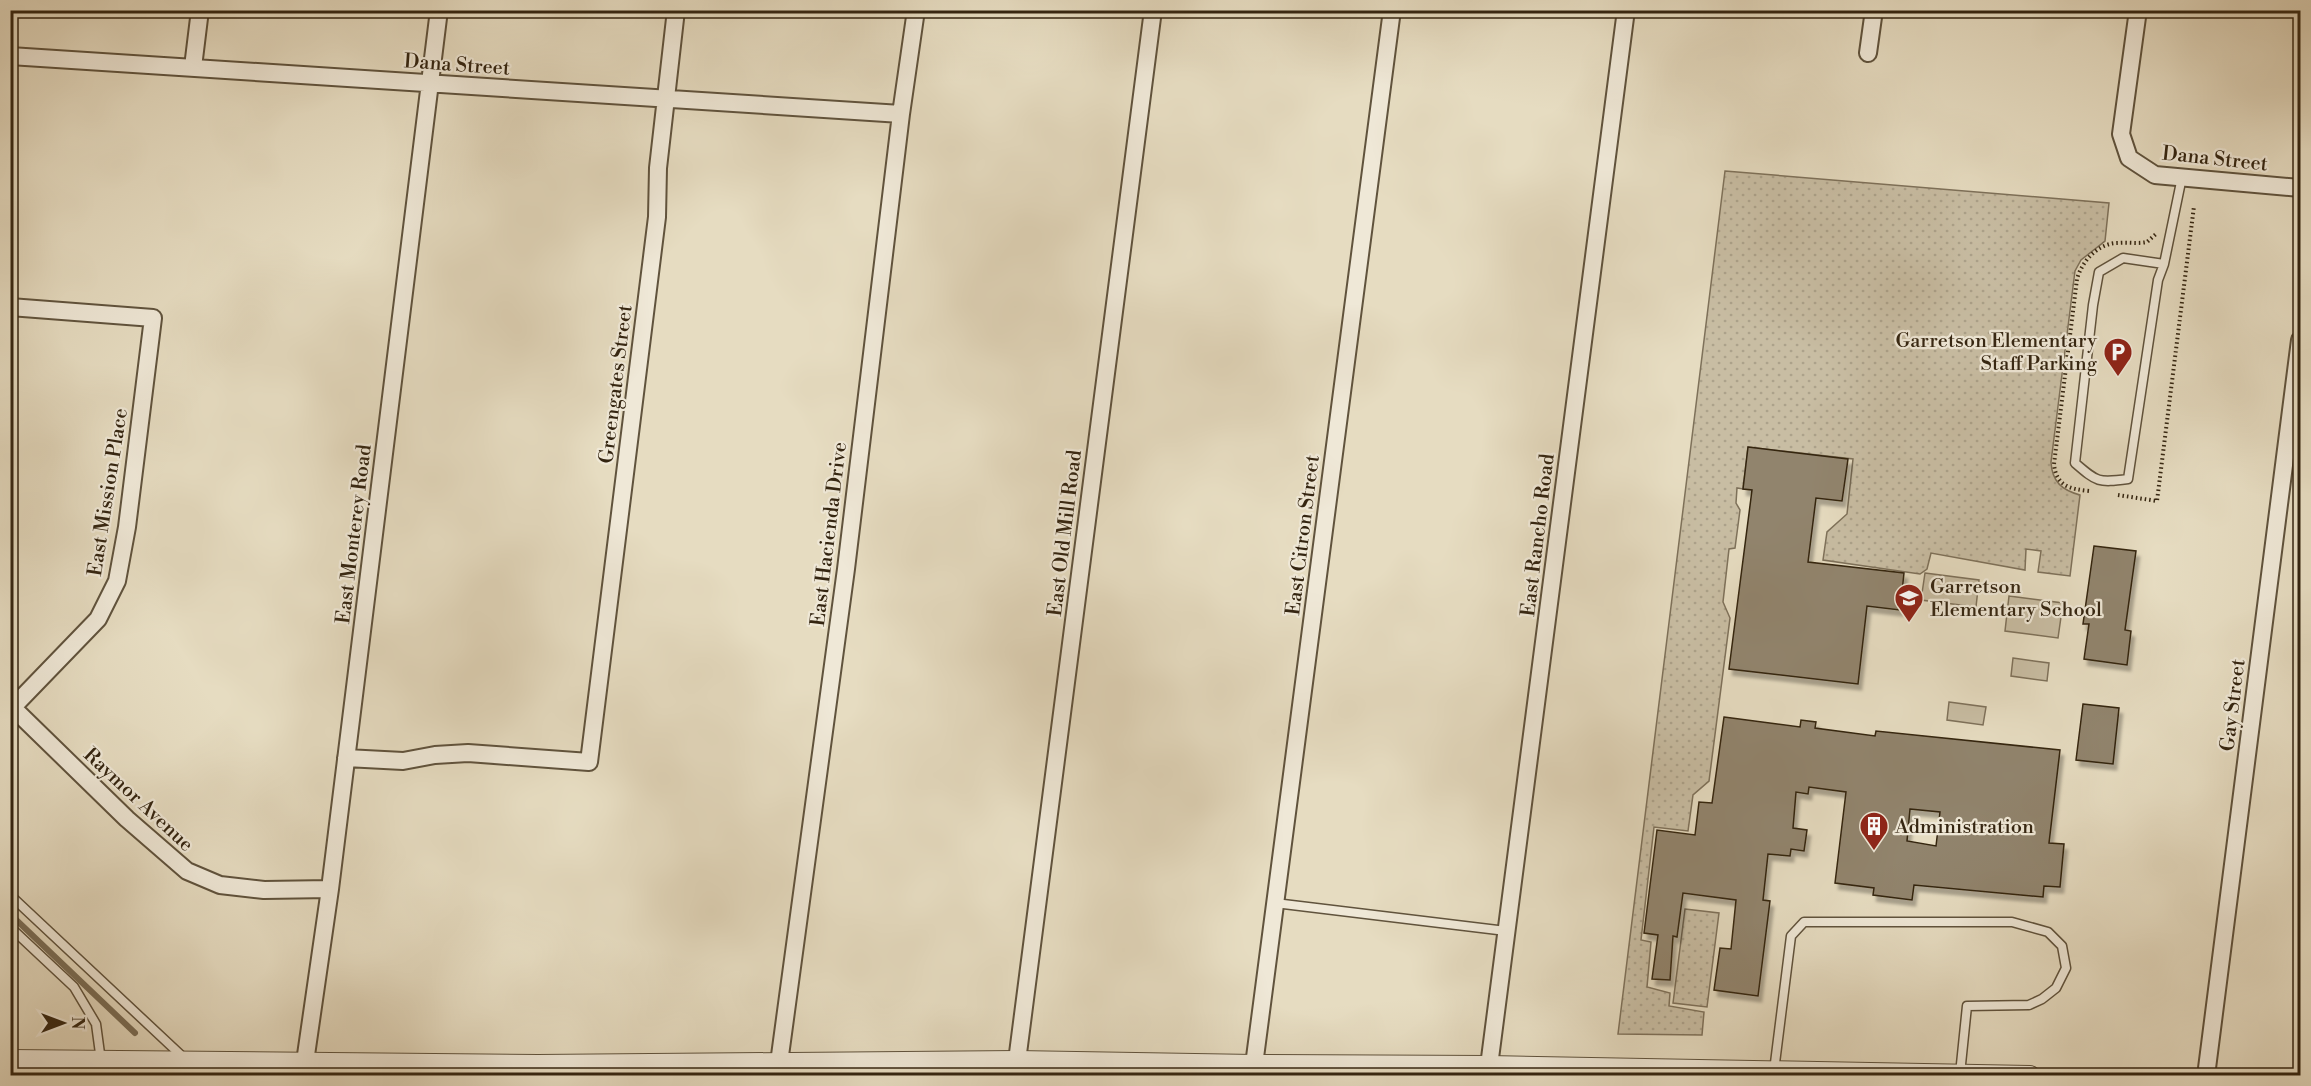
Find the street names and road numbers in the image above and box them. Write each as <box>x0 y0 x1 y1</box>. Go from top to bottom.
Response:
street label: Dana Street <box>403 49 511 82</box>
street label: Dana Street <box>2161 142 2269 177</box>
street label: Greengates Street <box>594 303 639 465</box>
street label: East Mission Place <box>83 406 134 578</box>
street label: East Hacienda Drive <box>806 441 853 628</box>
street label: East Monterey Road <box>331 442 378 625</box>
street label: East Old Mill Road <box>1043 448 1088 618</box>
street label: East Rancho Road <box>1516 452 1561 618</box>
street label: East Citron Street <box>1281 454 1326 617</box>
street label: Gay Street <box>2215 658 2252 753</box>
street label: Raymor Avenue <box>78 743 198 857</box>

